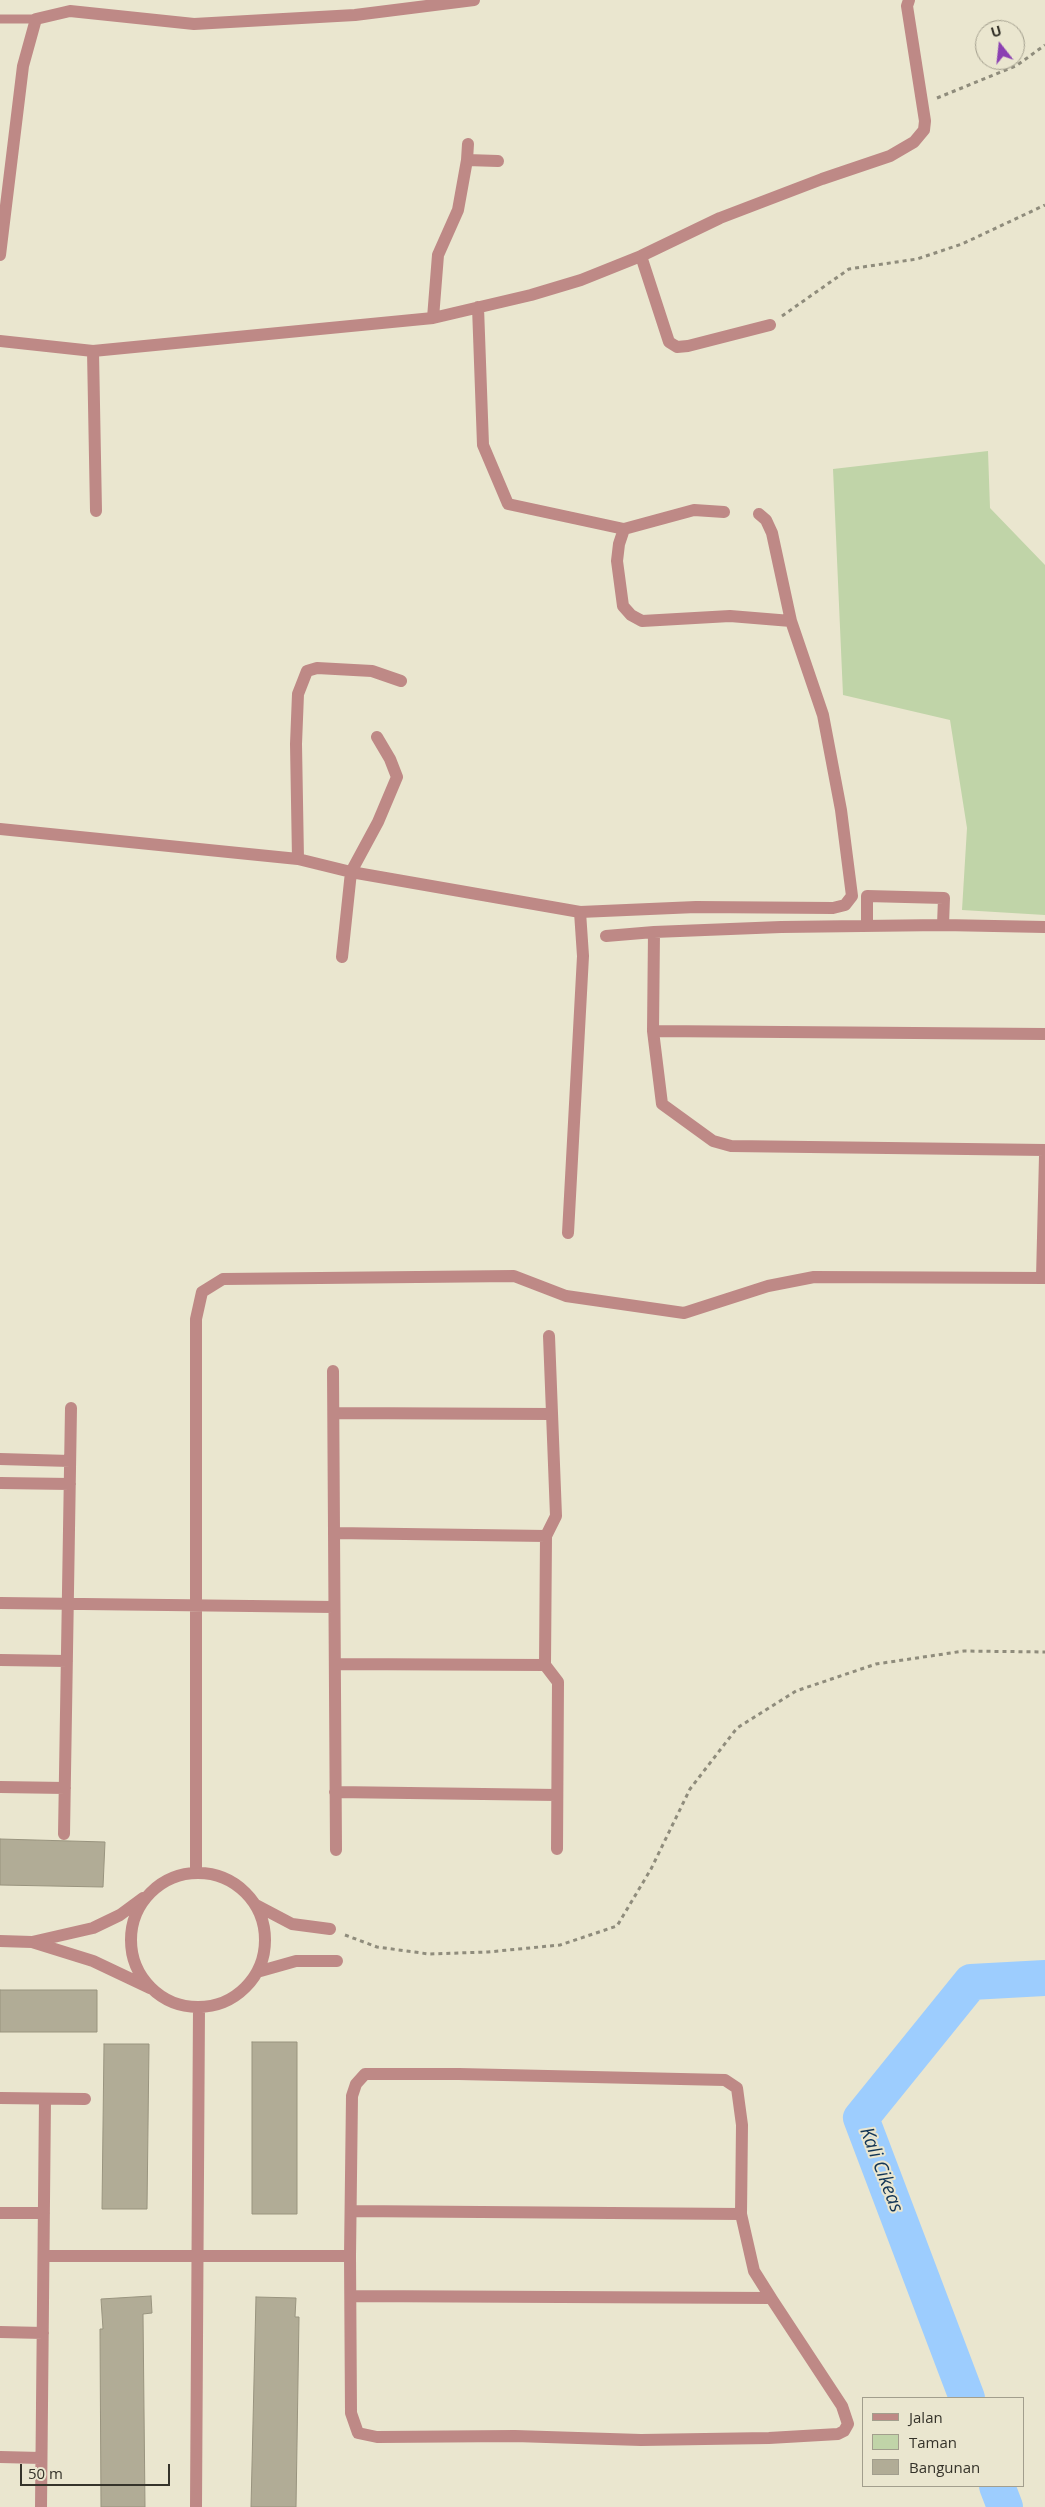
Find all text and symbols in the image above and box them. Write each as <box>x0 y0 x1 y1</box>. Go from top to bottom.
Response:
north arrow <box>975 20 1025 70</box>
text: U <box>988 20 1004 42</box>
water label: Kali Cikeas <box>854 2124 908 2216</box>
legend <box>862 2397 1025 2487</box>
text: Jalan <box>909 2407 943 2427</box>
text: Taman <box>909 2432 957 2452</box>
scale bar <box>22 2454 172 2486</box>
text: Bangunan <box>909 2457 980 2477</box>
text: 50 m <box>28 2463 63 2483</box>

